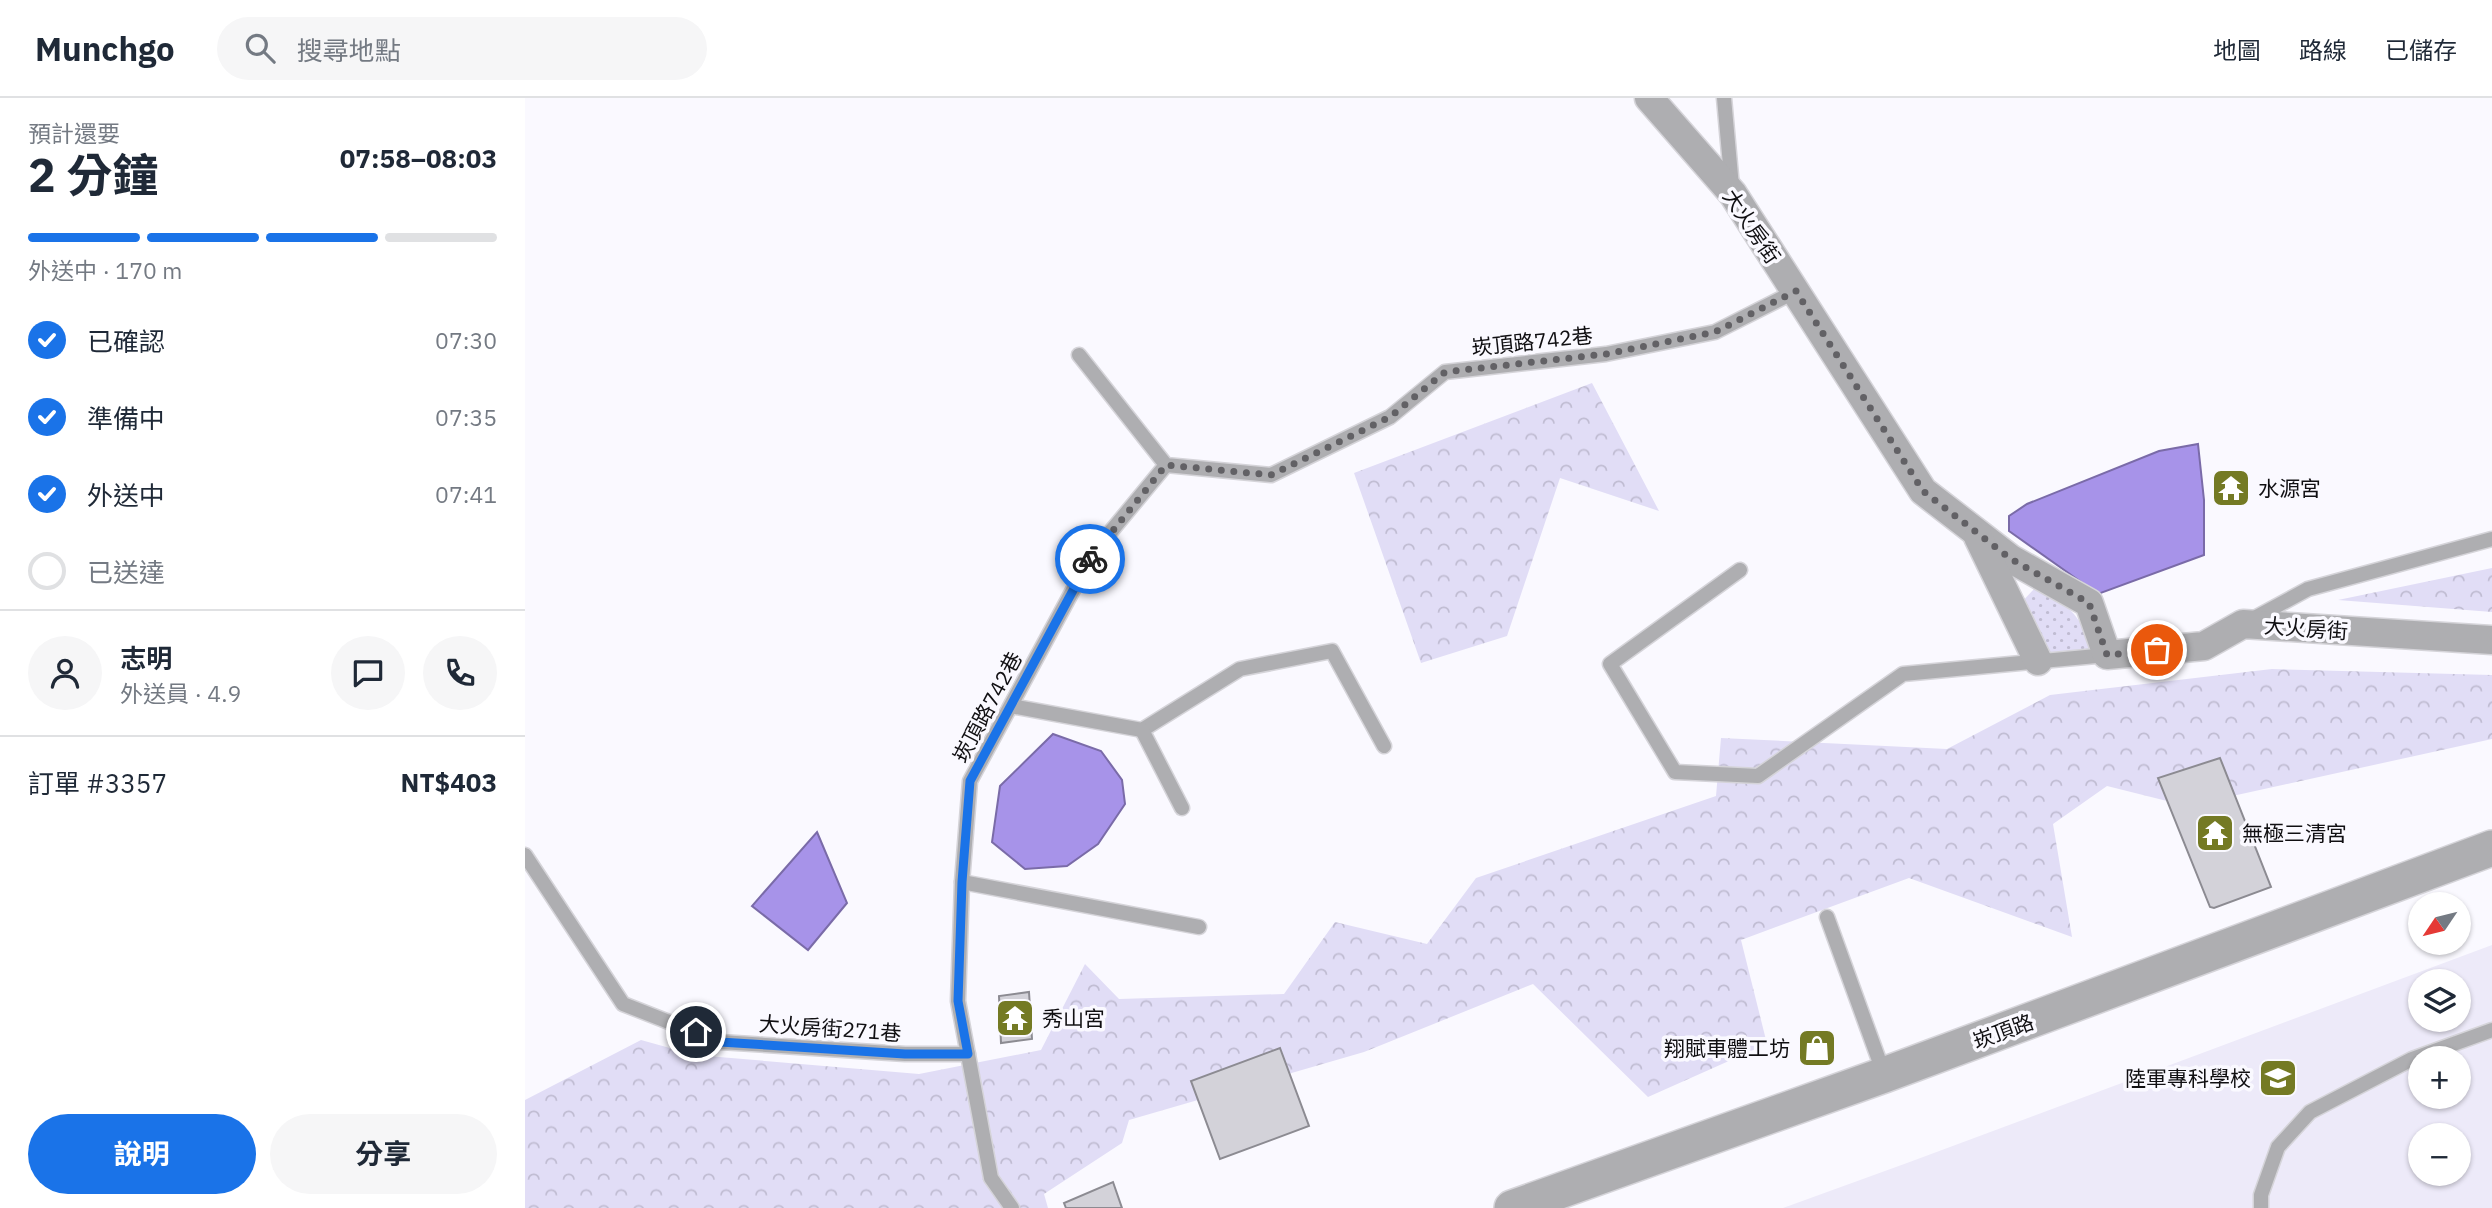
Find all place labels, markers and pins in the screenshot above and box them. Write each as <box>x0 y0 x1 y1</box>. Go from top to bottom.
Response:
temple icon: 水源宮 <box>2210 467 2252 509</box>
place label: 水源宮 <box>2258 474 2321 502</box>
pin <box>2127 620 2187 680</box>
temple icon: 無極三清宮 <box>2194 812 2236 854</box>
place label: 無極三清宮 <box>2242 819 2347 847</box>
temple icon: 秀山宮 <box>994 997 1036 1039</box>
pin <box>666 1002 726 1062</box>
place label: 秀山宮 <box>1042 1004 1105 1032</box>
shop icon: 翔賦車體工坊 <box>1796 1027 1838 1069</box>
place label: 翔賦車體工坊 <box>1664 1034 1790 1062</box>
school or university icon: 陸軍專科學校 <box>2257 1057 2299 1099</box>
place label: 陸軍專科學校 <box>2125 1064 2251 1092</box>

